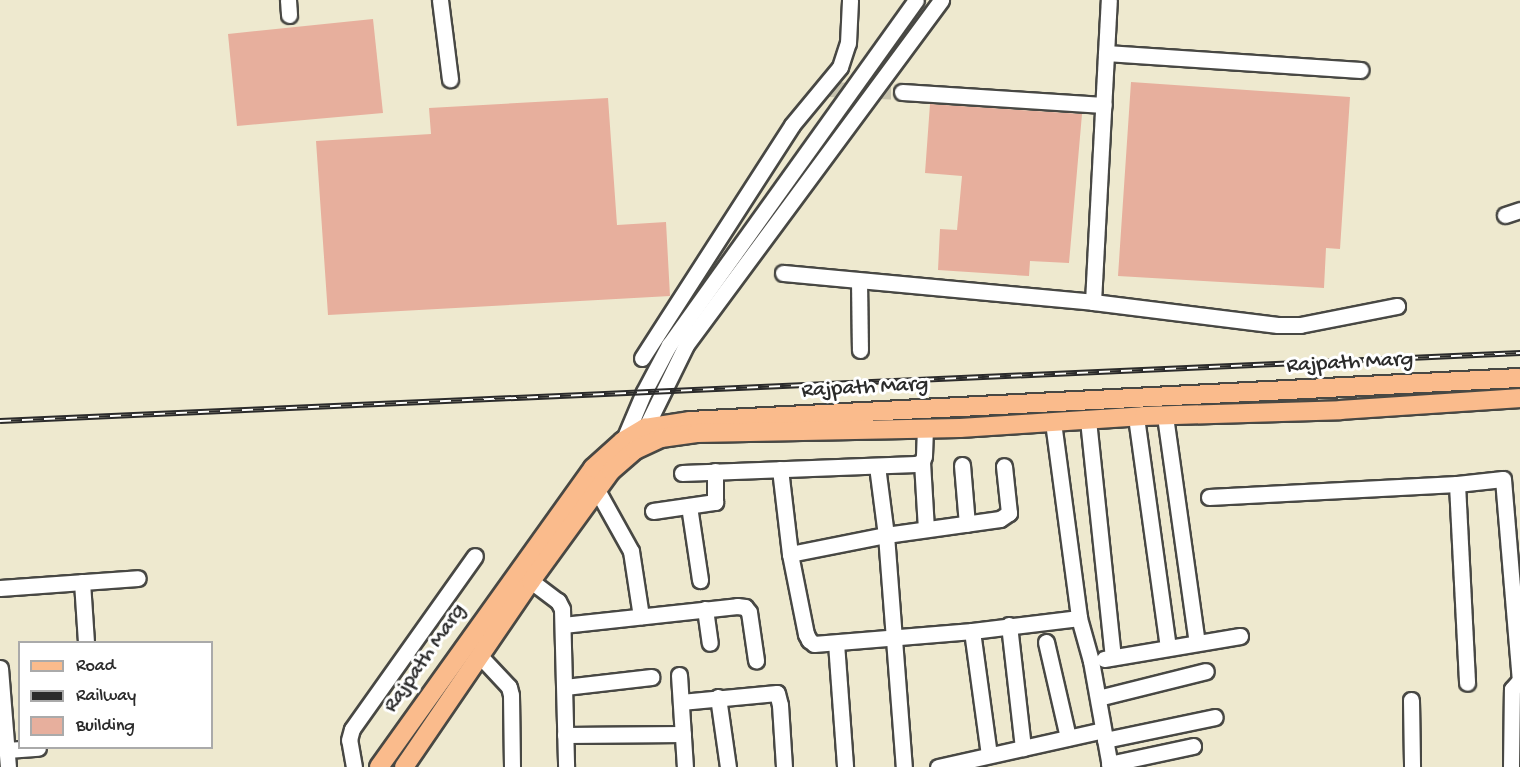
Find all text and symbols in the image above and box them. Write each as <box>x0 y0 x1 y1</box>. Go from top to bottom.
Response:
street label: Rajpath Marg <box>1286 347 1414 381</box>
street label: Rajpath Marg <box>801 372 929 406</box>
street label: Rajpath Marg <box>379 599 473 719</box>
legend <box>18 641 213 749</box>
text: Road <box>76 656 115 677</box>
text: Railway <box>76 686 136 707</box>
text: Building <box>76 716 135 737</box>

